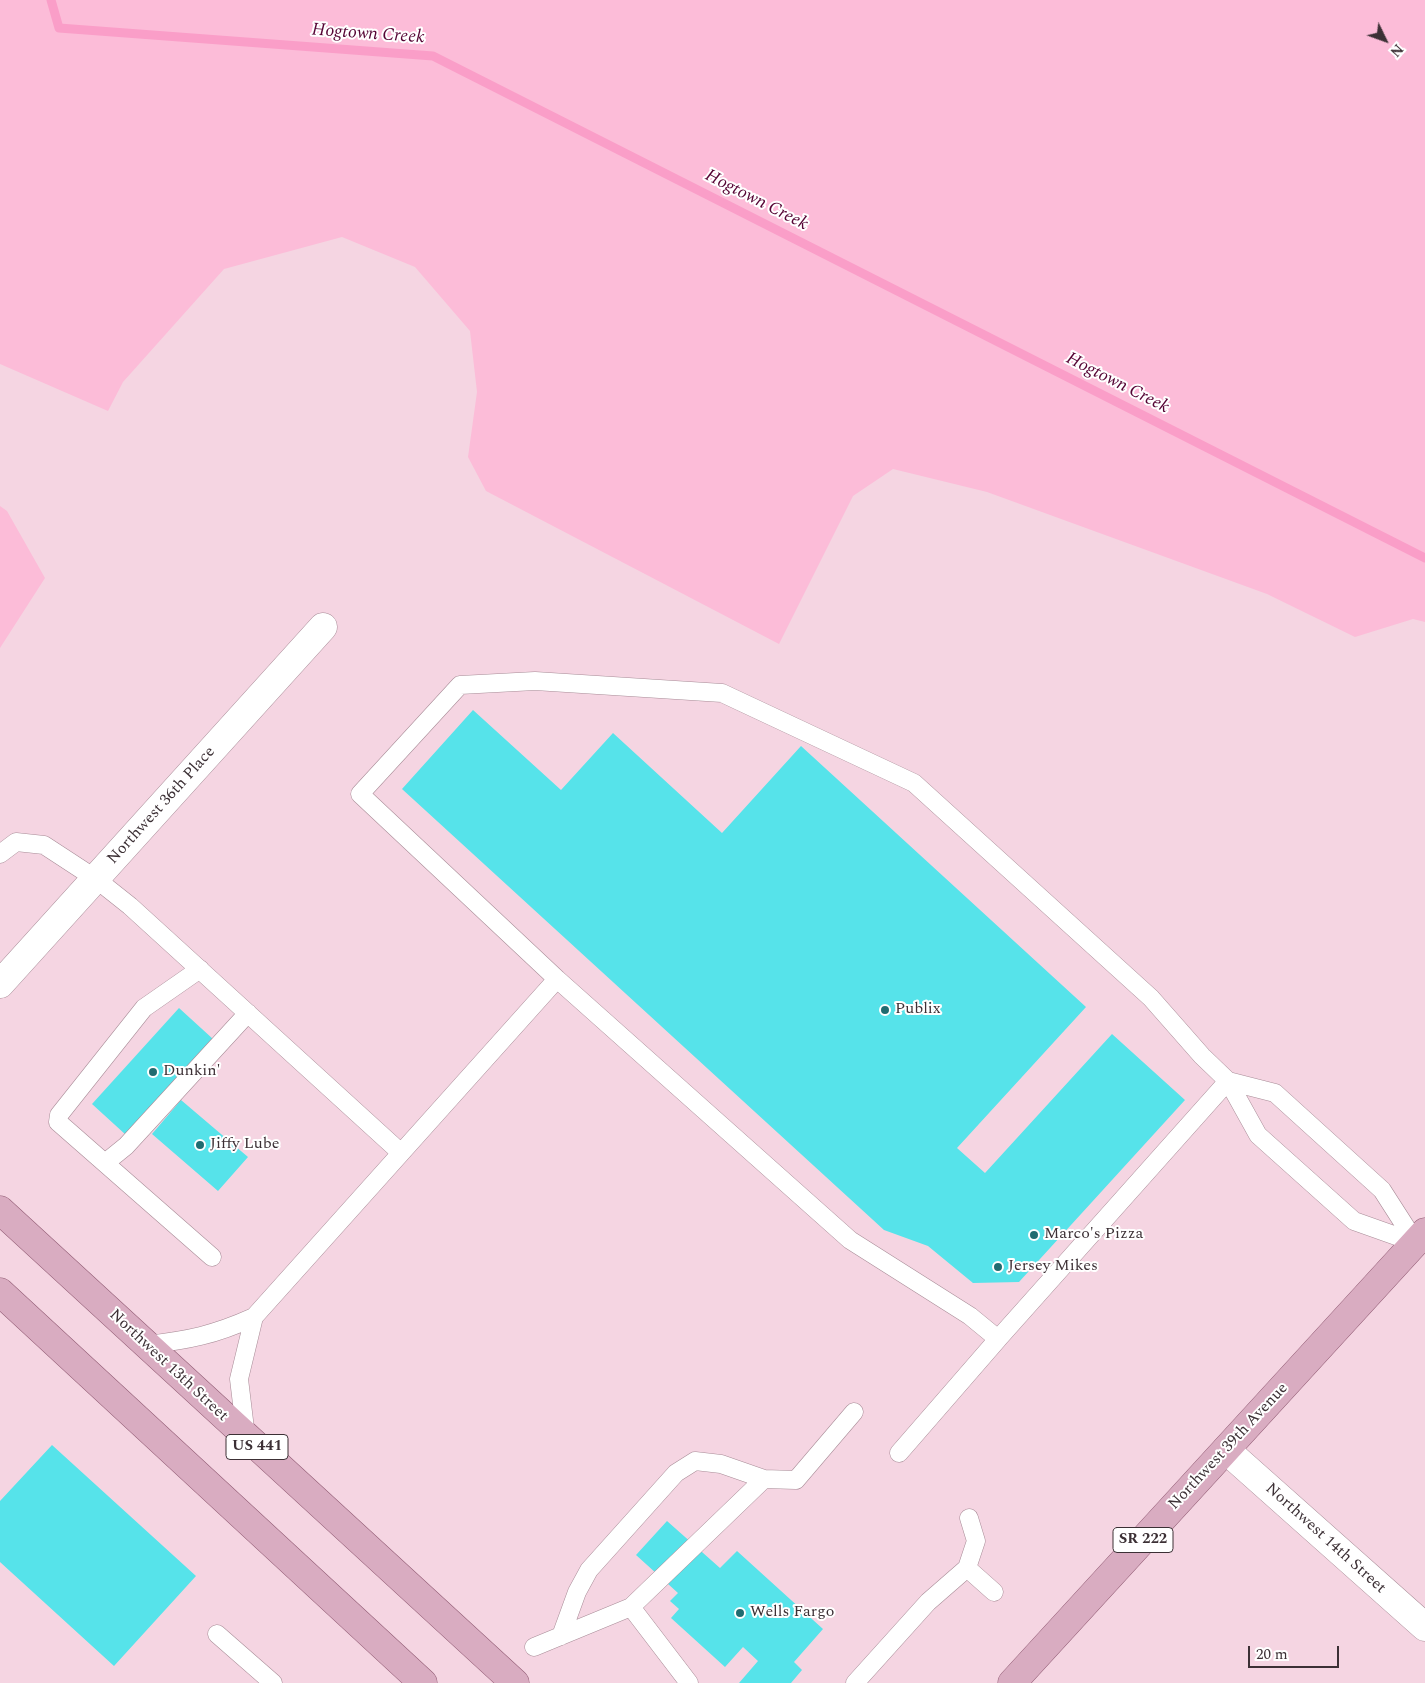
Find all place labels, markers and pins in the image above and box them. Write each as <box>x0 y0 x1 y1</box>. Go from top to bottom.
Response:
place label: Publix <box>895 1000 941 1020</box>
marker: Publix <box>879 1004 891 1016</box>
place label: Dunkin' <box>163 1062 221 1082</box>
marker: Dunkin' <box>147 1066 159 1078</box>
place label: Jiffy Lube <box>210 1135 280 1155</box>
marker: Jiffy Lube <box>194 1139 206 1151</box>
place label: Marco's Pizza <box>1044 1225 1143 1245</box>
marker: Marco's Pizza <box>1028 1229 1040 1241</box>
place label: Jersey Mikes <box>1008 1257 1098 1277</box>
marker: Jersey Mikes <box>992 1261 1004 1273</box>
place label: Wells Fargo <box>750 1603 834 1623</box>
marker: Wells Fargo <box>734 1607 746 1619</box>

